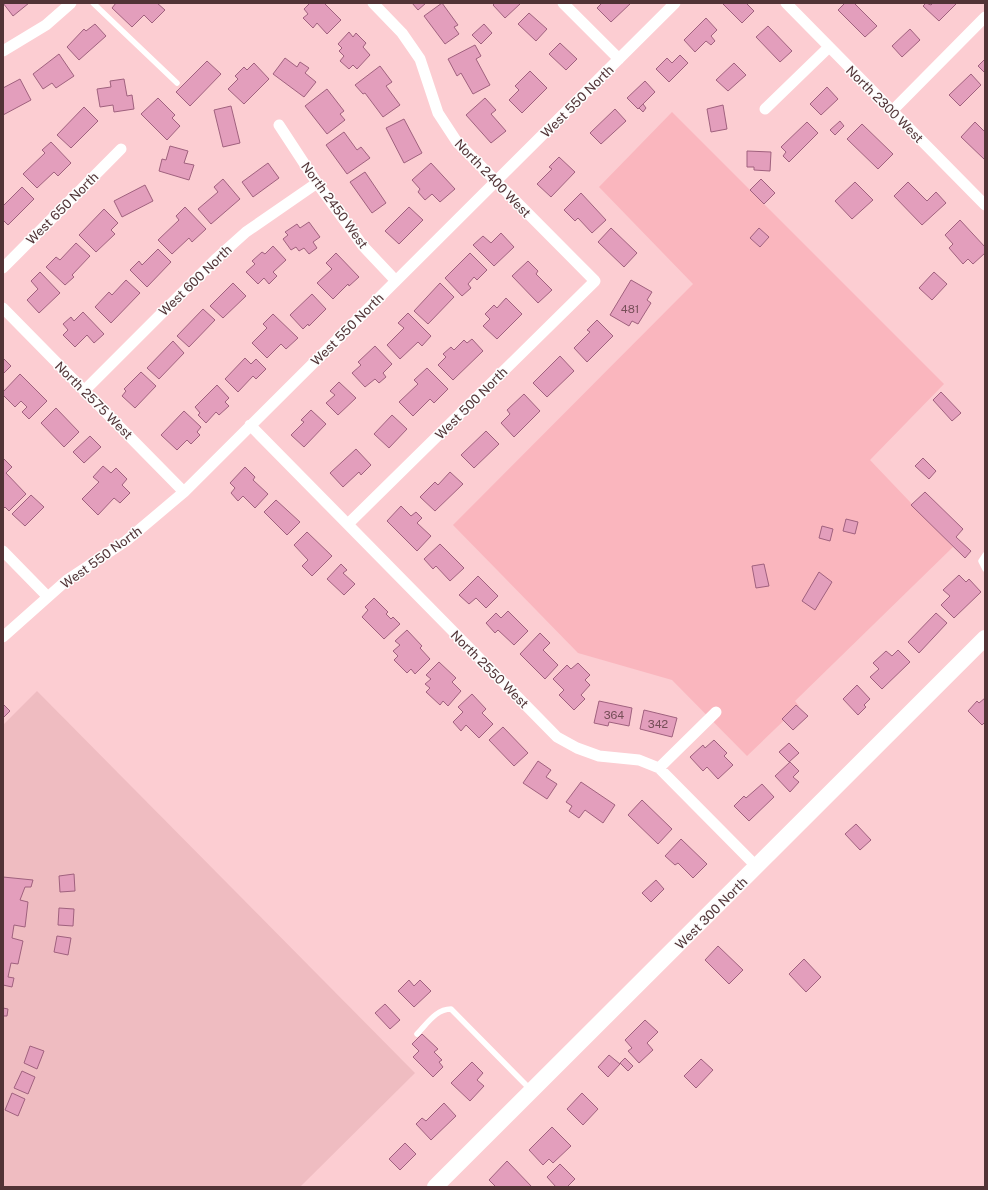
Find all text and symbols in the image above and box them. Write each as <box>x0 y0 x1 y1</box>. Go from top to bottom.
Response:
street label: West 550 North <box>538 62 617 141</box>
street label: North 2300 West <box>843 63 926 146</box>
street label: North 2400 West <box>452 136 534 221</box>
street label: North 2450 West <box>298 159 371 251</box>
street label: West 650 North <box>23 169 102 248</box>
street label: West 600 North <box>156 242 235 319</box>
street label: West 550 North <box>308 290 387 369</box>
house number: 481 <box>621 303 639 315</box>
street label: North 2575 West <box>52 359 135 442</box>
street label: West 500 North <box>432 364 510 442</box>
street label: West 550 North <box>58 523 145 592</box>
street label: North 2550 West <box>448 627 532 711</box>
house number: 364 <box>604 709 624 721</box>
house number: 342 <box>648 718 669 730</box>
street label: West 300 North <box>672 874 750 952</box>

